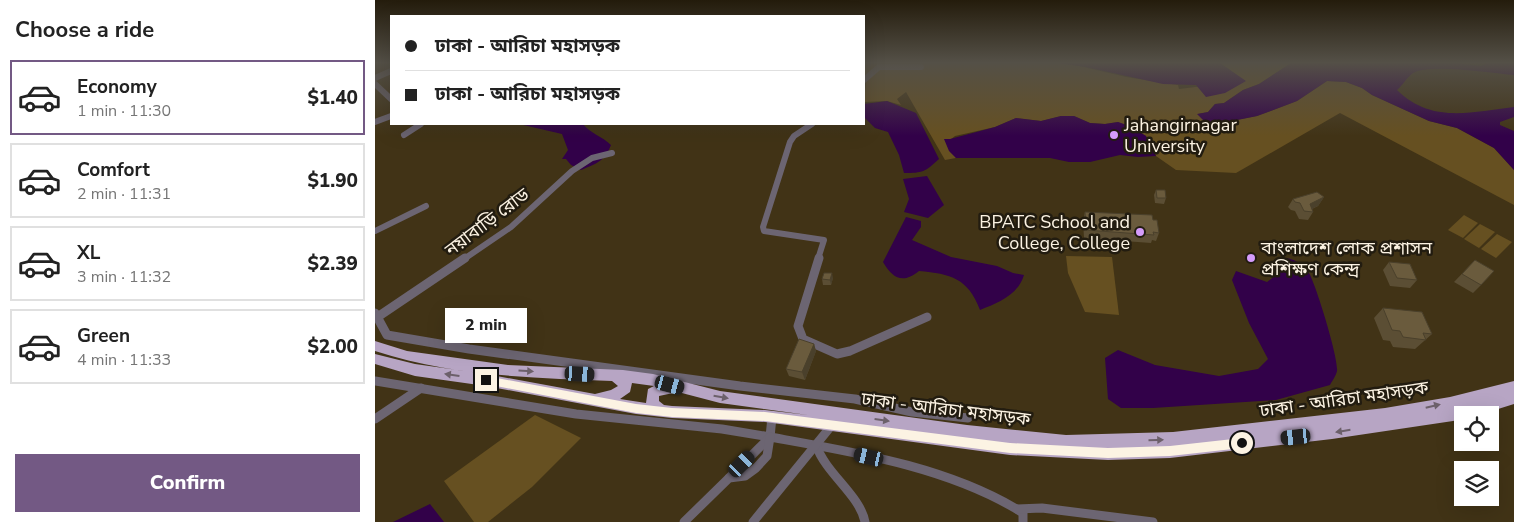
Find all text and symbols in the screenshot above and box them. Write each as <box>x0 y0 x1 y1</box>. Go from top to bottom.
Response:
text: Choose a ride <box>15 15 154 45</box>
text: ঢাকা - আরিচা মহাসড়ক <box>435 33 620 59</box>
text: Economy <box>77 74 157 100</box>
icon: car <box>17 75 62 120</box>
text: ঢাকা - আরিচা মহাসড়ক <box>435 81 620 107</box>
text: $1.40 <box>307 85 358 111</box>
text: 1 min · 11:30 <box>77 100 171 122</box>
place label: Jahangirnagar University <box>1123 113 1237 158</box>
marker: Jahangirnagar University <box>1108 129 1120 141</box>
text: Comfort <box>77 157 150 183</box>
icon: car <box>17 158 62 203</box>
text: $1.90 <box>307 168 358 194</box>
street label: নয়াবাড়ি রোড <box>439 182 534 262</box>
text: 2 min · 11:31 <box>77 183 171 205</box>
place label: BPATC School and College, College <box>979 210 1130 255</box>
marker: BPATC School and College, College <box>1134 226 1146 238</box>
place label: বাংলাদেশ লোক প্রশাসন প্রশিক্ষণ কেন্দ্র <box>1260 236 1433 281</box>
text: XL <box>77 240 100 266</box>
icon: car <box>17 241 62 286</box>
text: $2.39 <box>307 251 358 277</box>
marker: বাংলাদেশ লোক প্রশাসন প্রশিক্ষণ কেন্দ্র <box>1245 252 1257 264</box>
text: 3 min · 11:32 <box>77 266 171 288</box>
callout: 2 min <box>445 308 527 342</box>
text: 2 min <box>465 314 507 336</box>
text: Green <box>77 323 130 349</box>
icon: car <box>17 324 62 369</box>
text: $2.00 <box>307 334 358 360</box>
text: 4 min · 11:33 <box>77 349 171 371</box>
car <box>564 366 595 382</box>
one-way arrow <box>518 368 534 376</box>
route end <box>475 369 497 391</box>
one-way arrow <box>444 371 460 379</box>
car <box>653 374 686 396</box>
street label: ঢাকা - আরিচা মহাসড়ক <box>1257 375 1430 423</box>
street label: ঢাকা - আরিচা মহাসড়ক <box>859 387 1032 431</box>
one-way arrow <box>714 393 730 401</box>
one-way arrow <box>1426 402 1441 410</box>
map controls <box>1454 406 1499 506</box>
button: locate <box>1454 406 1499 451</box>
one-way arrow <box>875 416 891 424</box>
car <box>1280 428 1311 446</box>
one-way arrow <box>1335 428 1351 436</box>
route start <box>1231 432 1253 454</box>
one-way arrow <box>1148 436 1164 444</box>
car <box>852 446 885 468</box>
car <box>726 448 757 480</box>
button: Confirm <box>15 454 360 512</box>
button: layers <box>1454 461 1499 506</box>

